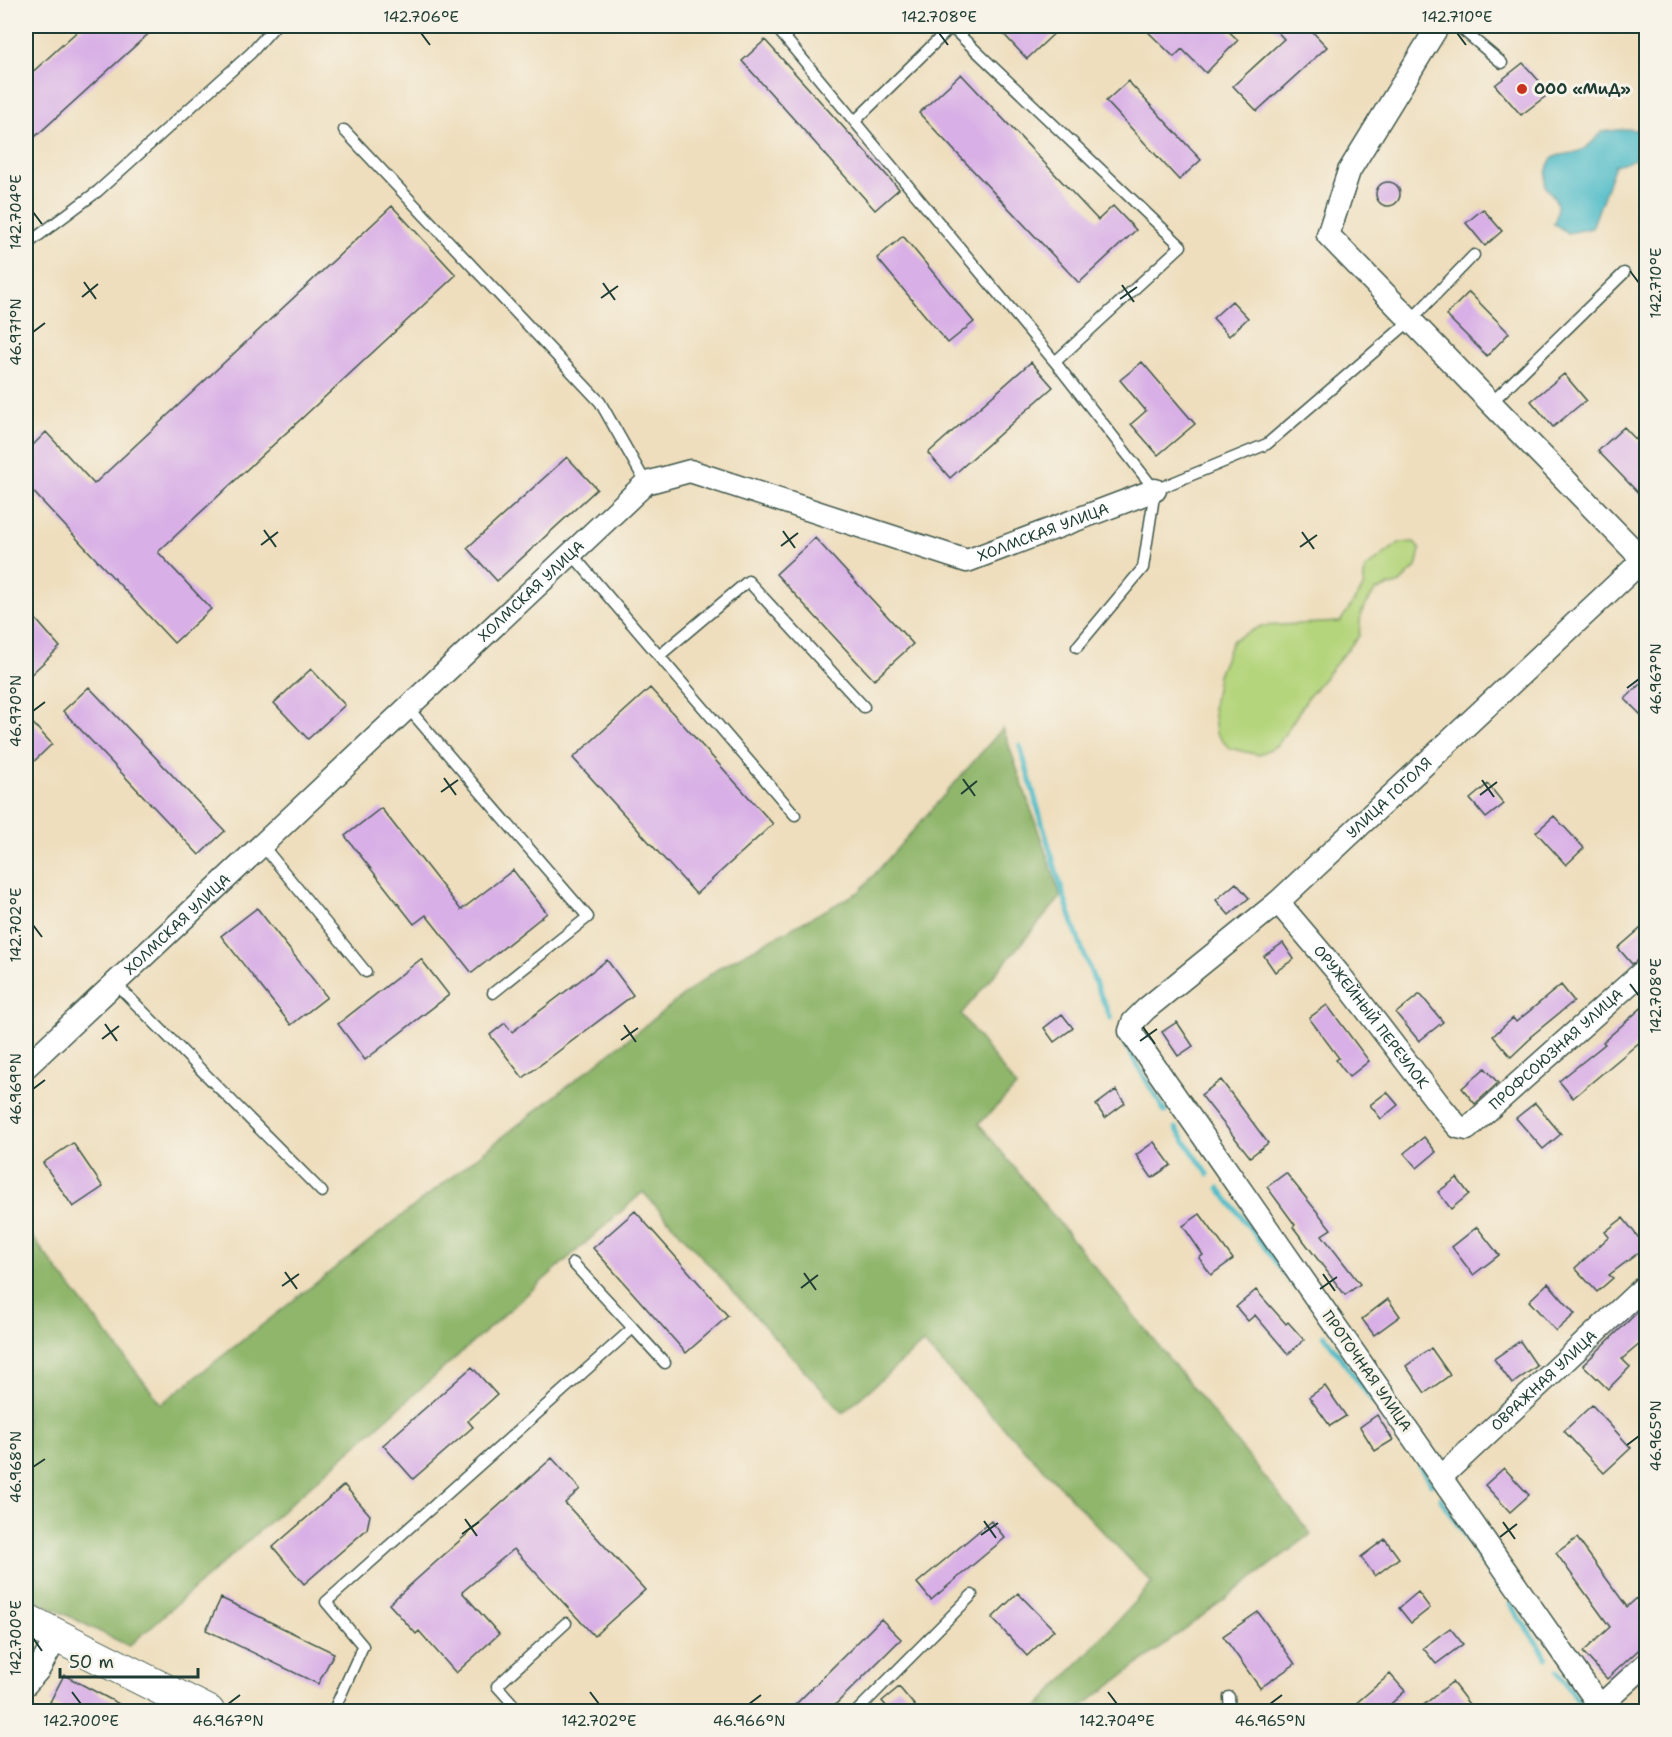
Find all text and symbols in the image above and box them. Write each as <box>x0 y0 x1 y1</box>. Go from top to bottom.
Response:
text: 142.706°E <box>383 7 459 27</box>
text: 142.708°E <box>901 7 977 27</box>
text: 142.710°E <box>1422 7 1492 27</box>
place label: ООО «МиД» <box>1534 79 1631 99</box>
marker: ООО «МиД» <box>1515 82 1529 96</box>
text: 142.704°E <box>6 174 26 250</box>
text: 142.710°E <box>1646 248 1666 318</box>
text: 46.971°N <box>6 298 26 366</box>
street label: ХОЛМСКАЯ УЛИЦА <box>975 498 1112 566</box>
street label: ХОЛМСКАЯ УЛИЦА <box>474 536 589 646</box>
text: 46.967°N <box>1646 643 1666 715</box>
text: 46.970°N <box>6 675 26 747</box>
street label: УЛИЦА ГОГОЛЯ <box>1342 753 1436 843</box>
street label: ХОЛМСКАЯ УЛИЦА <box>120 869 235 979</box>
text: 142.702°E <box>6 888 26 962</box>
street label: ОРУЖЕЙНЫЙ ПЕРЕУЛОК <box>1309 941 1434 1093</box>
text: 142.708°E <box>1646 958 1666 1034</box>
street label: ПРОФСОЮЗНАЯ УЛИЦА <box>1485 984 1627 1114</box>
text: 46.969°N <box>6 1053 26 1125</box>
street label: ПРОТОЧНАЯ УЛИЦА <box>1318 1306 1416 1436</box>
street label: ОВРАЖНАЯ УЛИЦА <box>1486 1326 1601 1435</box>
text: 46.965°N <box>1646 1400 1666 1472</box>
text: 46.968°N <box>6 1431 26 1503</box>
text: 142.700°E <box>6 1600 26 1676</box>
scale bar <box>60 1641 198 1679</box>
text: 50 m <box>69 1650 114 1674</box>
text: 142.700°E <box>43 1711 119 1731</box>
text: 46.967°N <box>192 1711 264 1731</box>
text: 142.702°E <box>562 1711 636 1731</box>
text: 46.966°N <box>713 1711 785 1731</box>
text: 142.704°E <box>1079 1711 1155 1731</box>
text: 46.965°N <box>1234 1711 1306 1731</box>

